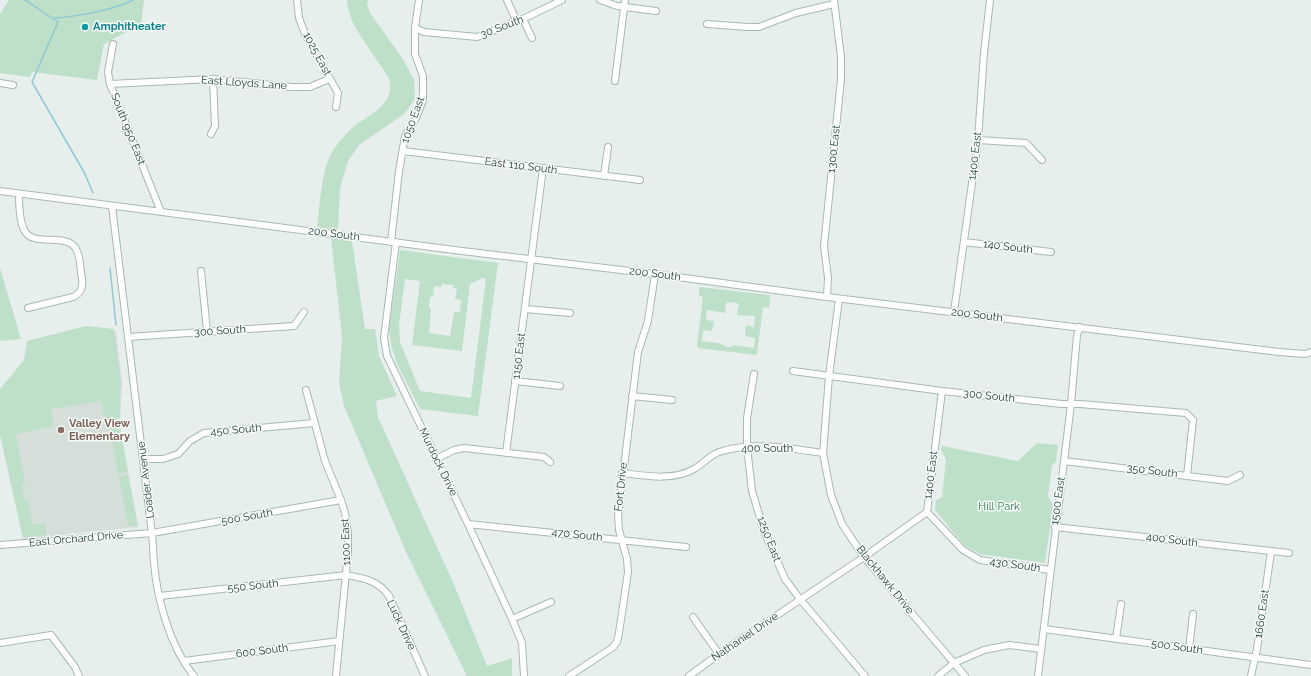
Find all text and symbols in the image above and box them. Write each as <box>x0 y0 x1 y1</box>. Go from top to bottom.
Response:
street label: 30 South <box>479 13 525 41</box>
place label: Amphitheater <box>93 20 166 34</box>
marker: Amphitheater <box>80 22 90 32</box>
street label: 1025 East <box>300 30 334 78</box>
street label: East Lloyds Lane <box>201 73 287 93</box>
street label: South 950 East <box>108 91 148 167</box>
street label: 1050 East <box>398 95 428 145</box>
street label: 1300 East <box>825 124 843 174</box>
street label: 1400 East <box>965 131 985 181</box>
street label: East 110 South <box>484 155 558 177</box>
street label: 200 South <box>307 224 361 244</box>
street label: 140 South <box>982 237 1034 257</box>
street label: 200 South <box>628 264 682 284</box>
street label: 200 South <box>950 305 1004 325</box>
street label: 300 South <box>194 323 246 339</box>
street label: 1150 East <box>510 332 528 380</box>
street label: 300 South <box>962 387 1016 405</box>
place label: Valley View Elementary <box>69 417 130 443</box>
street label: 450 South <box>210 421 262 439</box>
marker: Valley View Elementary <box>56 425 66 435</box>
street label: Murdock Drive <box>416 426 460 498</box>
street label: Loader Avenue <box>135 441 157 519</box>
street label: 400 South <box>741 442 793 456</box>
street label: 1400 East <box>921 450 941 500</box>
street label: 350 South <box>1126 461 1178 481</box>
street label: Fort Drive <box>612 462 630 512</box>
street label: 1500 East <box>1048 476 1068 526</box>
park label: Hill Park <box>978 500 1020 514</box>
street label: 500 South <box>220 506 274 528</box>
street label: 1250 East <box>754 514 784 564</box>
street label: 1100 East <box>339 518 353 566</box>
street label: 470 South <box>551 526 603 544</box>
street label: East Orchard Drive <box>28 528 124 550</box>
street label: 400 South <box>1145 530 1199 550</box>
street label: Blackhawk Drive <box>853 543 917 617</box>
street label: 430 South <box>989 555 1041 575</box>
street label: 550 South <box>227 577 279 595</box>
street label: 1660 East <box>1252 589 1272 639</box>
street label: Luck Drive <box>384 598 418 652</box>
street label: Nathaniel Drive <box>709 610 781 664</box>
street label: 500 South <box>1150 637 1204 657</box>
street label: 600 South <box>235 641 289 661</box>

